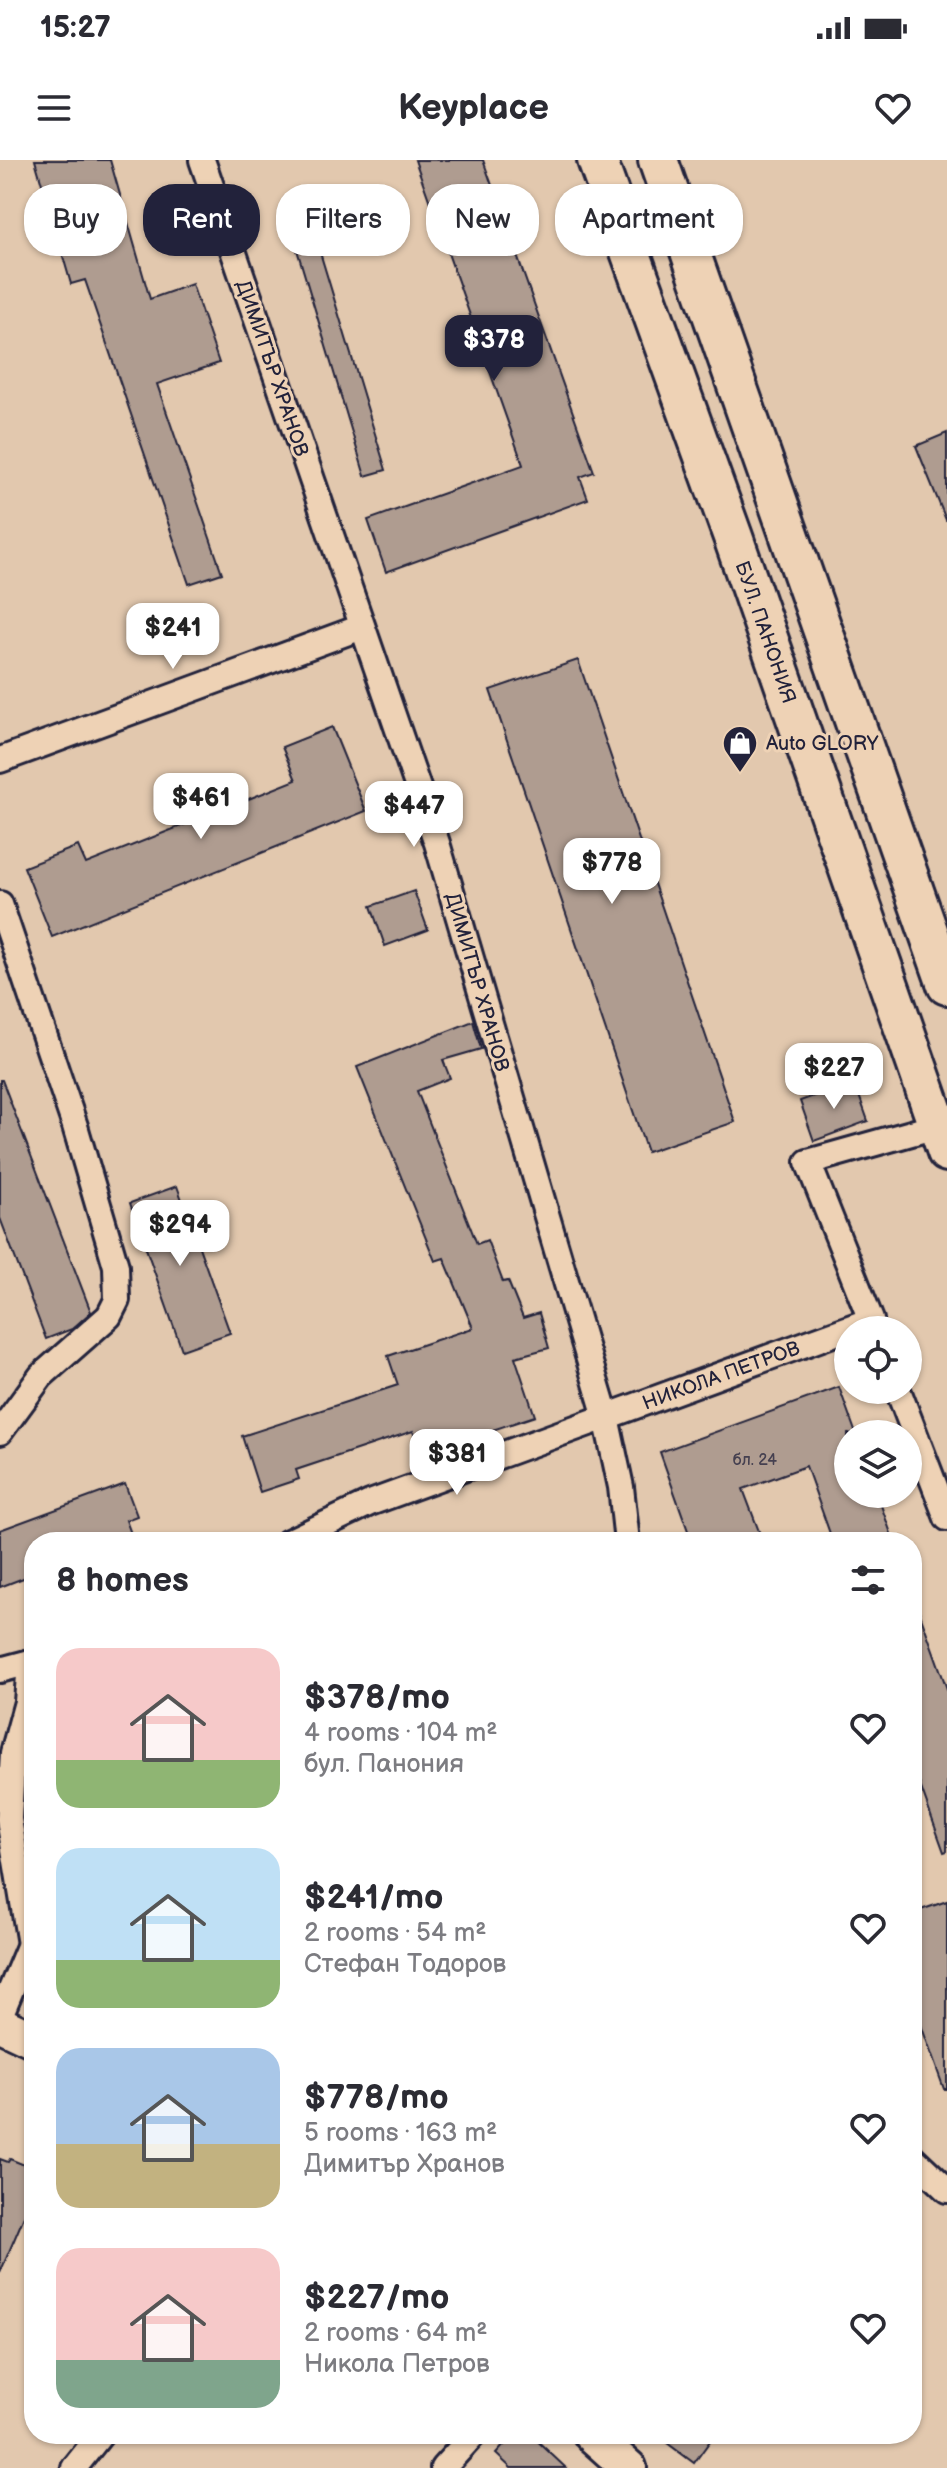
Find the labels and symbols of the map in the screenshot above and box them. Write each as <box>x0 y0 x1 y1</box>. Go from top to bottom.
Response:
street label: ДИМИТЪР ХРАНОВ <box>231 277 314 460</box>
pin: $378 <box>447 315 541 383</box>
street label: БУЛ. ПАНОНИЯ <box>729 558 801 707</box>
pin: $241 <box>126 603 220 671</box>
shop icon: Auto GLORY <box>721 724 759 774</box>
place label: Auto GLORY <box>766 732 879 756</box>
pin: $461 <box>154 773 248 841</box>
pin: $447 <box>367 781 461 849</box>
pin: $778 <box>565 838 659 906</box>
street label: ДИМИТЪР ХРАНОВ <box>440 890 514 1075</box>
pin: $227 <box>787 1043 881 1111</box>
pin: $294 <box>133 1200 227 1268</box>
street label: НИКОЛА ПЕТРОВ <box>639 1336 804 1416</box>
pin: $381 <box>410 1429 504 1497</box>
house number: бл. 24 <box>733 1451 777 1470</box>

